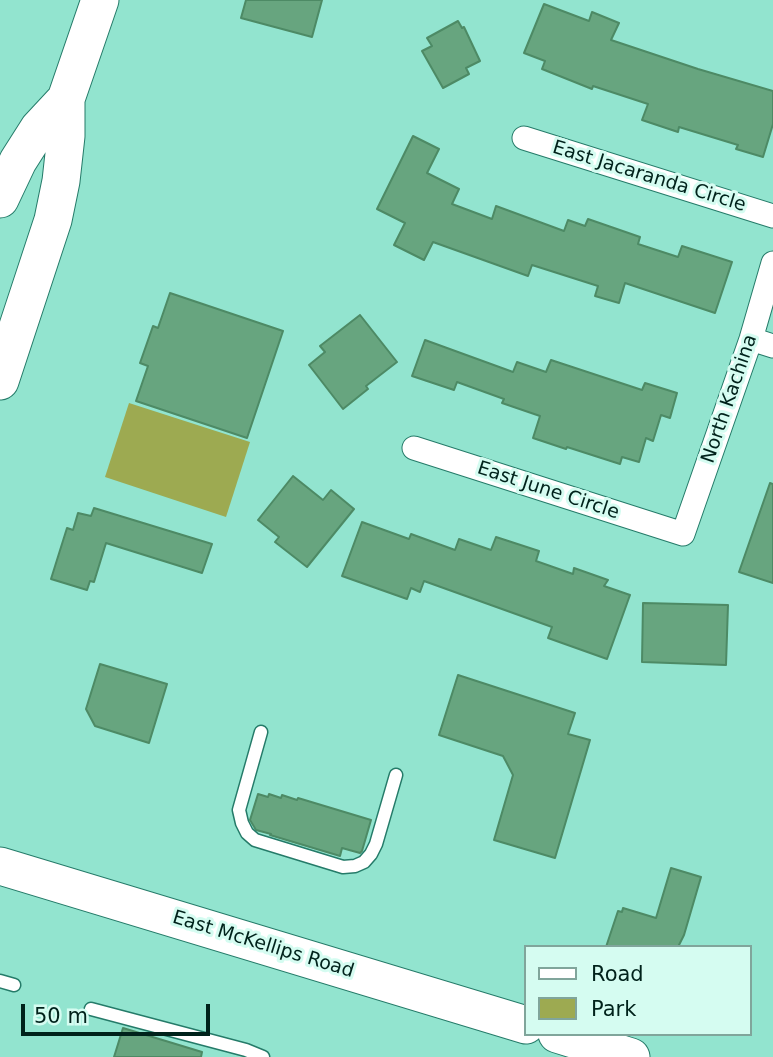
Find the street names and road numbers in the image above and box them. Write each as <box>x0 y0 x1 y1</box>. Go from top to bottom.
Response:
street label: East Jacaranda Circle <box>550 137 748 217</box>
street label: North Kachina <box>697 332 763 466</box>
street label: East June Circle <box>474 457 622 525</box>
street label: East McKellips Road <box>169 907 357 983</box>

